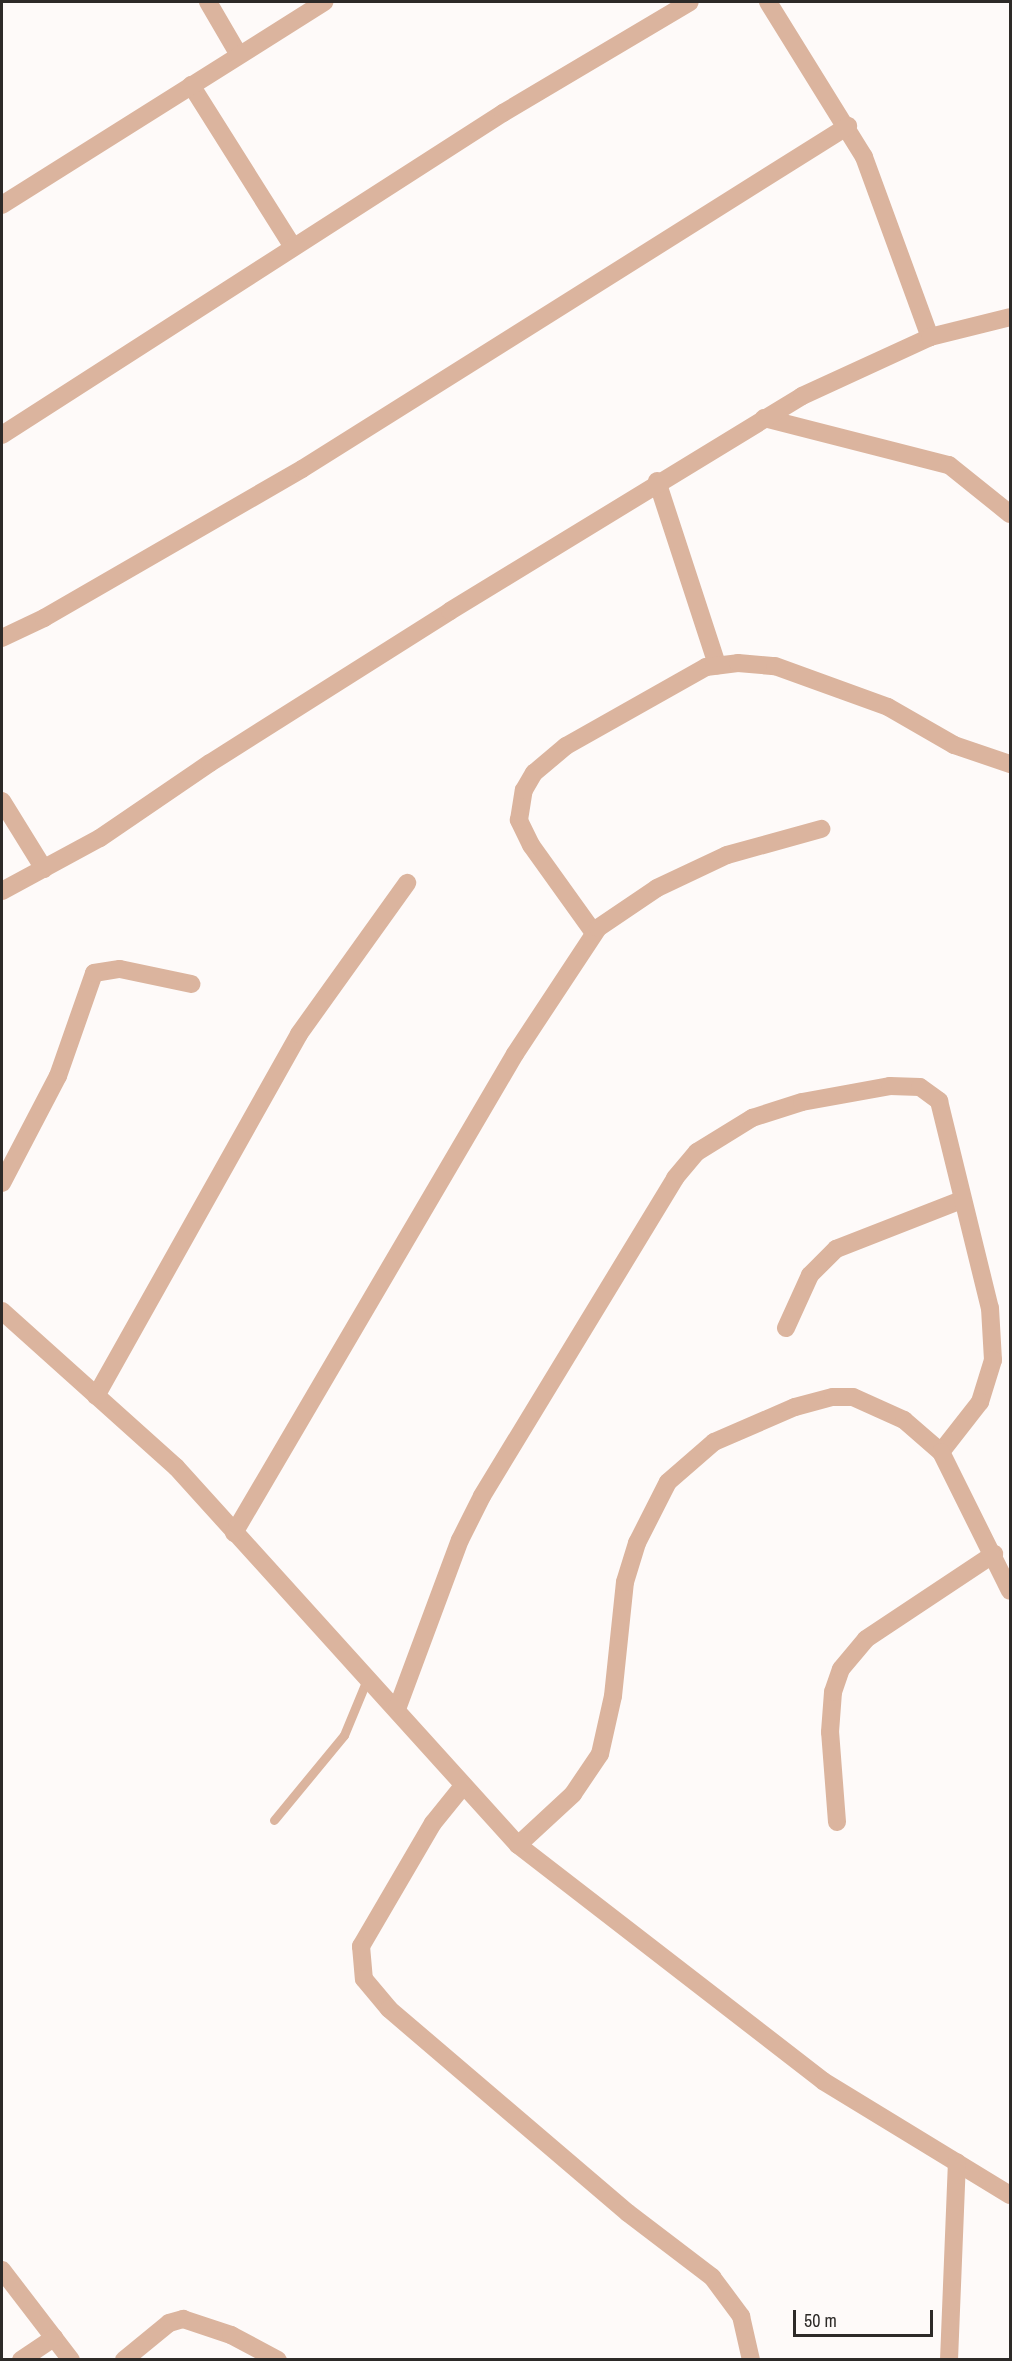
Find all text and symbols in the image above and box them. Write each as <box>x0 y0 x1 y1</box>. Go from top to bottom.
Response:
scale bar <box>796 2298 936 2336</box>
text: 50 m <box>804 2308 837 2333</box>

